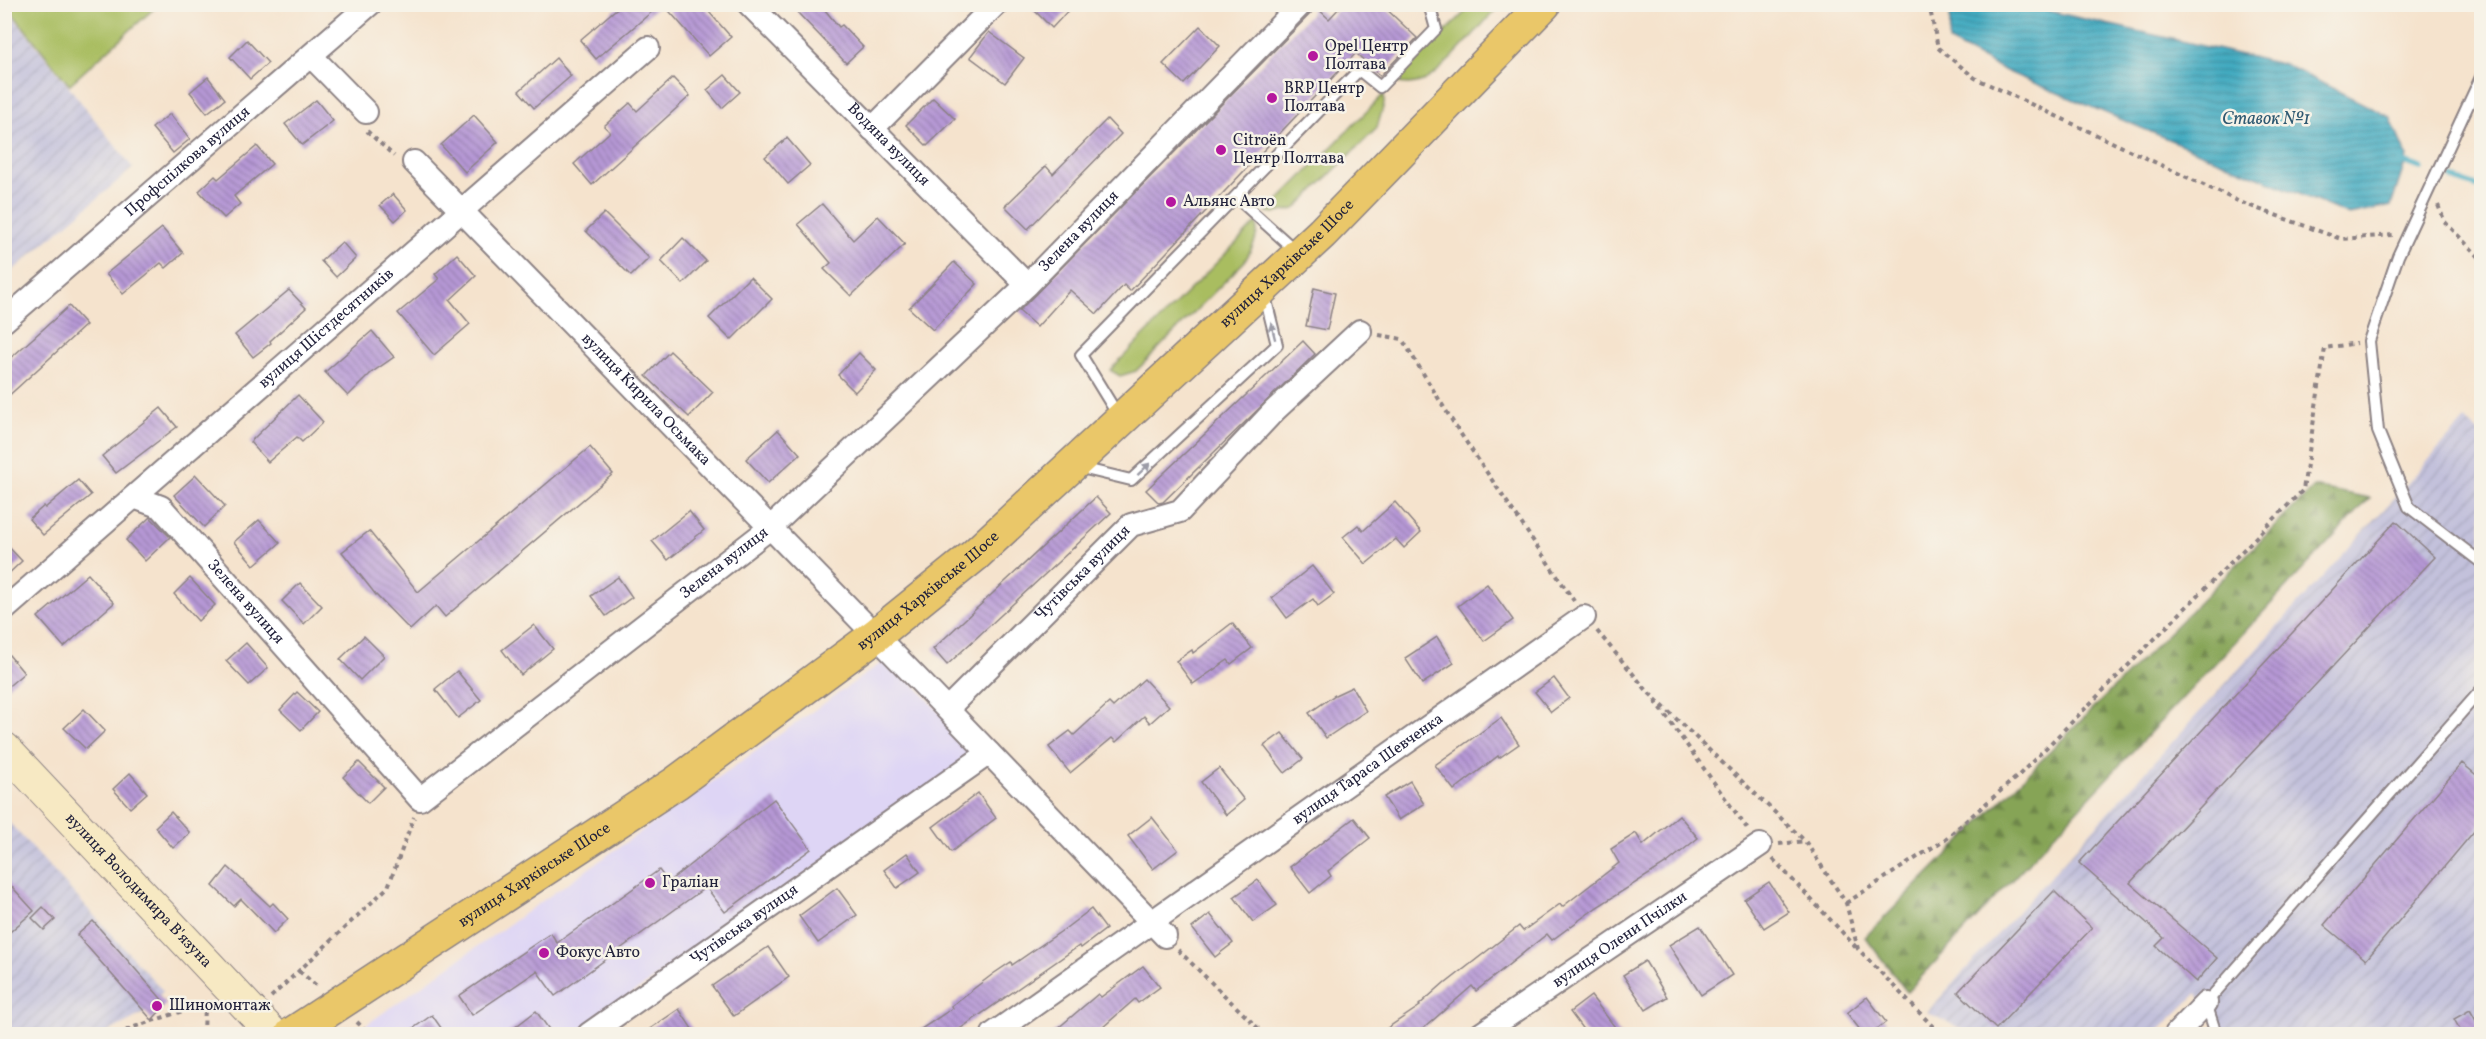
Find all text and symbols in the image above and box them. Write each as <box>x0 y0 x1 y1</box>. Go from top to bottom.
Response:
place label: Opel Центр Полтава <box>1325 36 1409 76</box>
marker: Opel Центр Полтава <box>1306 49 1320 63</box>
place label: BRP Центр Полтава <box>1284 78 1364 118</box>
marker: BRP Центр Полтава <box>1265 91 1279 105</box>
street label: Водяна вулиця <box>842 98 934 191</box>
street label: Профспілкова вулиця <box>120 101 255 222</box>
water label: Ставок №1 <box>2222 107 2310 132</box>
place label: Citroën Центр Полтава <box>1233 130 1344 170</box>
marker: Citroën Центр Полтава <box>1214 143 1228 157</box>
street label: Зелена вулиця <box>1034 186 1124 277</box>
place label: Альянс Авто <box>1183 191 1275 213</box>
marker: Альянс Авто <box>1164 195 1178 209</box>
street label: вулиця Харківське Шосе <box>1215 195 1360 333</box>
street label: вулиця Шістдесятників <box>254 263 399 394</box>
one-way arrow <box>1268 322 1278 341</box>
street label: вулиця Кирила Осьмака <box>576 329 716 471</box>
one-way arrow <box>1137 462 1151 476</box>
street label: Чутівська вулиця <box>1030 520 1136 626</box>
street label: Зелена вулиця <box>676 522 773 605</box>
street label: вулиця Харківське Шосе <box>853 526 1005 656</box>
street label: Зелена вулиця <box>202 555 289 649</box>
street label: вулиця Тараса Шевченка <box>1288 708 1448 830</box>
street label: вулиця Володимира В'язуна <box>60 808 217 973</box>
street label: вулиця Харківське Шосе <box>454 817 615 933</box>
place label: Граліан <box>662 872 719 894</box>
marker: Граліан <box>643 876 657 890</box>
street label: Чутівська вулиця <box>686 879 803 970</box>
street label: вулиця Олени Пчілки <box>1548 886 1692 993</box>
place label: Фокус Авто <box>556 942 640 964</box>
marker: Фокус Авто <box>537 946 551 960</box>
place label: Шиномонтаж <box>169 995 271 1017</box>
marker: Шиномонтаж <box>150 999 164 1013</box>

